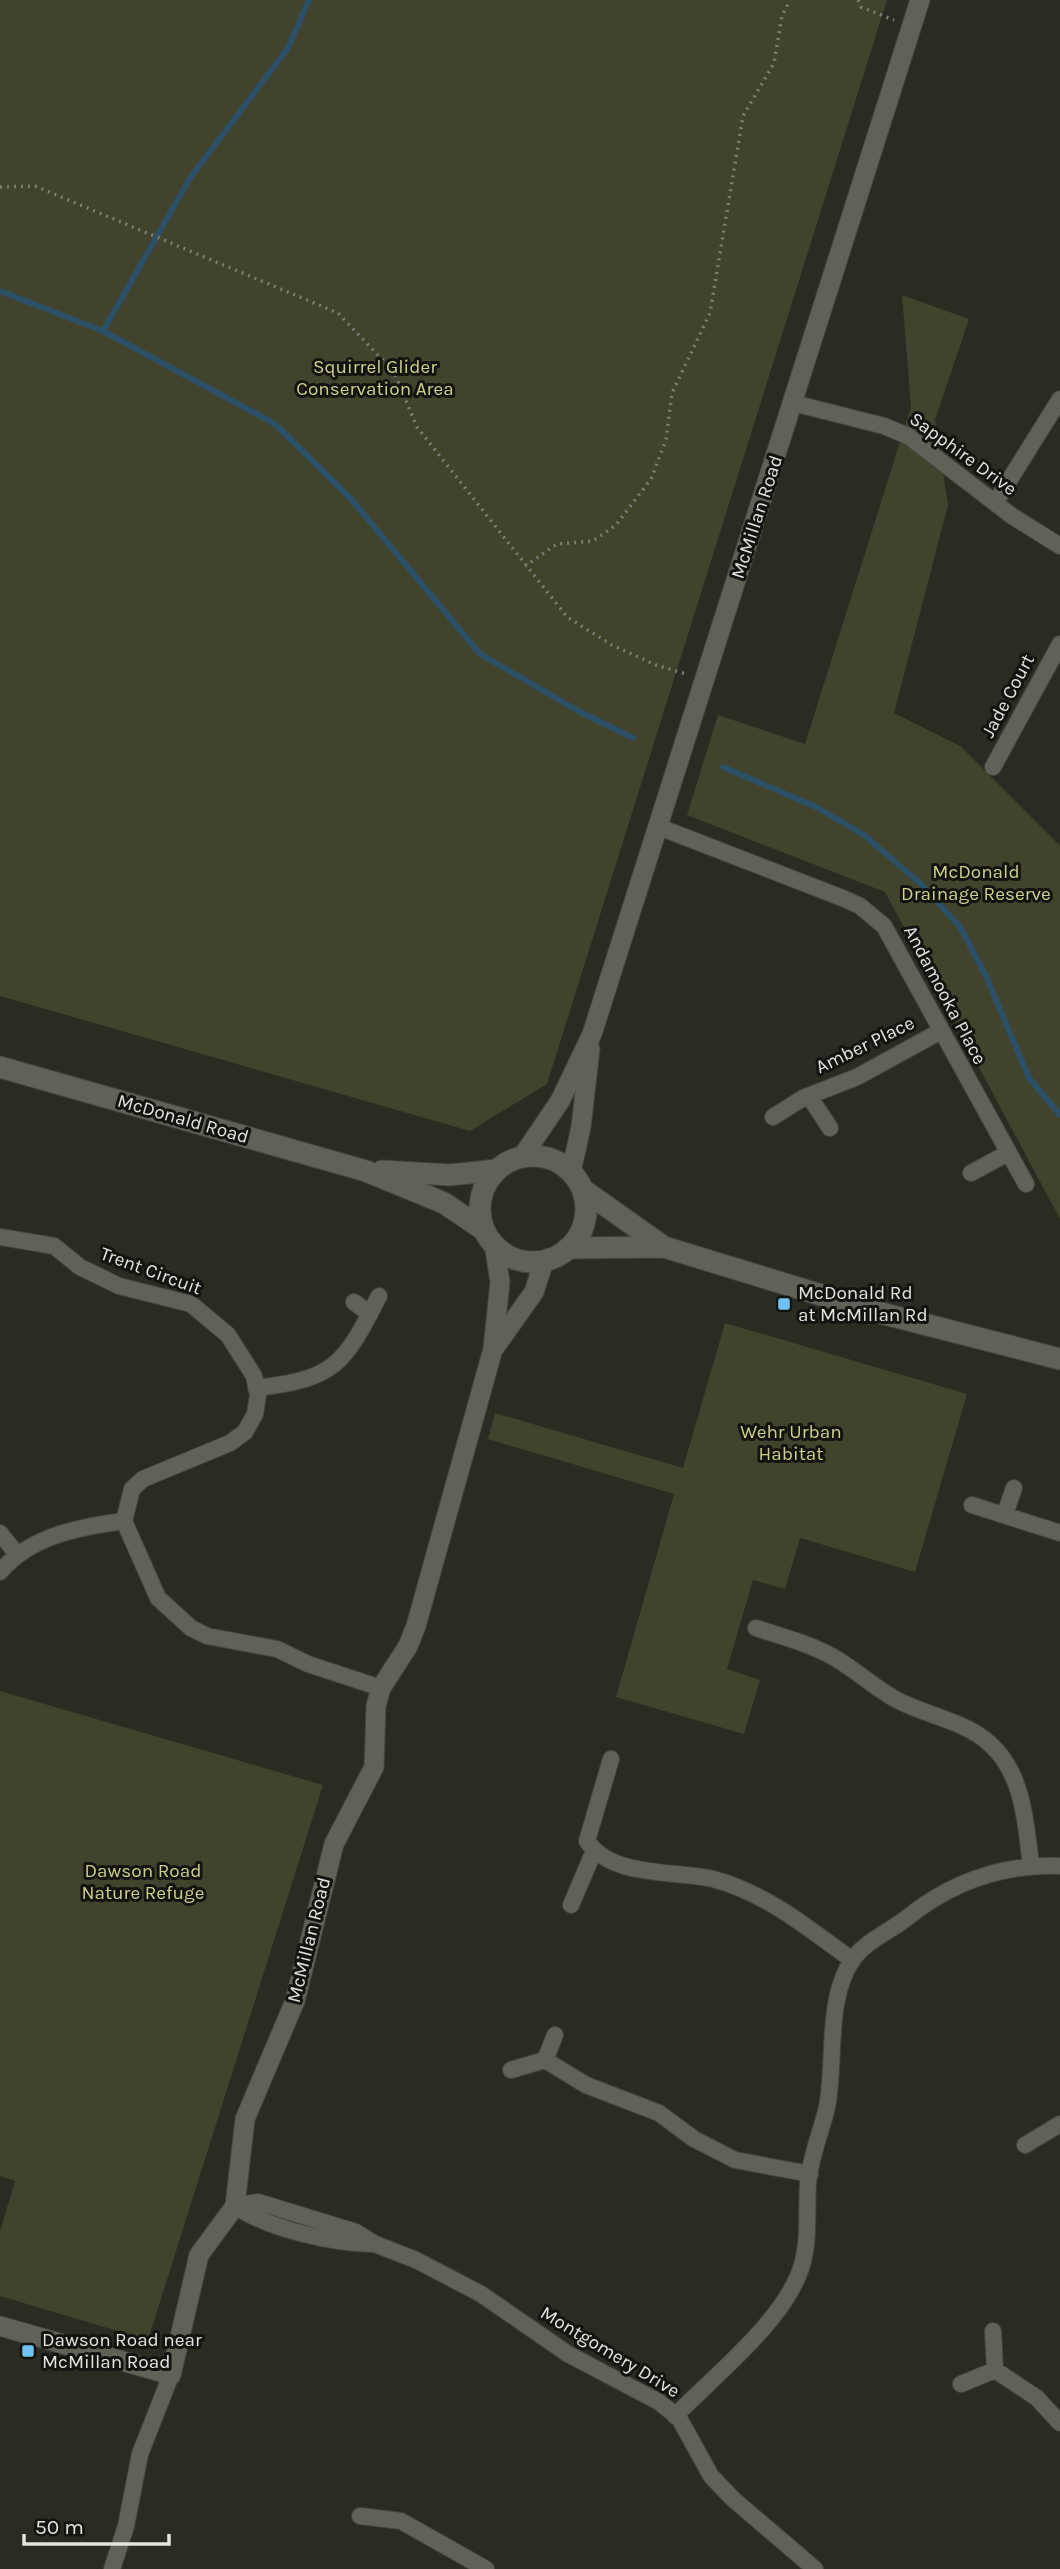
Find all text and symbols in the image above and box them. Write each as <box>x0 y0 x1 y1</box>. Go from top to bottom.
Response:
park label: Squirrel Glider Conservation Area <box>296 356 454 400</box>
street label: Sapphire Drive <box>905 408 1021 500</box>
street label: McMillan Road <box>727 453 787 581</box>
street label: Jade Court <box>977 651 1039 741</box>
park label: McDonald Drainage Reserve <box>901 861 1051 905</box>
street label: Andamooka Place <box>899 922 991 1068</box>
street label: Amber Place <box>812 1012 918 1078</box>
street label: McDonald Road <box>115 1090 251 1148</box>
street label: Trent Circuit <box>97 1243 205 1299</box>
place label: McDonald Rd at McMillan Rd <box>798 1282 928 1326</box>
marker: McDonald Rd at McMillan Rd <box>776 1296 792 1312</box>
park label: Wehr Urban Habitat <box>740 1421 842 1465</box>
park label: Dawson Road Nature Refuge <box>81 1860 205 1904</box>
street label: McMillan Road <box>283 1875 335 2005</box>
street label: Montgomery Drive <box>536 2302 684 2402</box>
place label: Dawson Road near McMillan Road <box>42 2329 202 2373</box>
marker: Dawson Road near McMillan Road <box>20 2343 36 2359</box>
scale bar <box>24 2502 170 2546</box>
text: 50 m <box>35 2515 84 2539</box>

